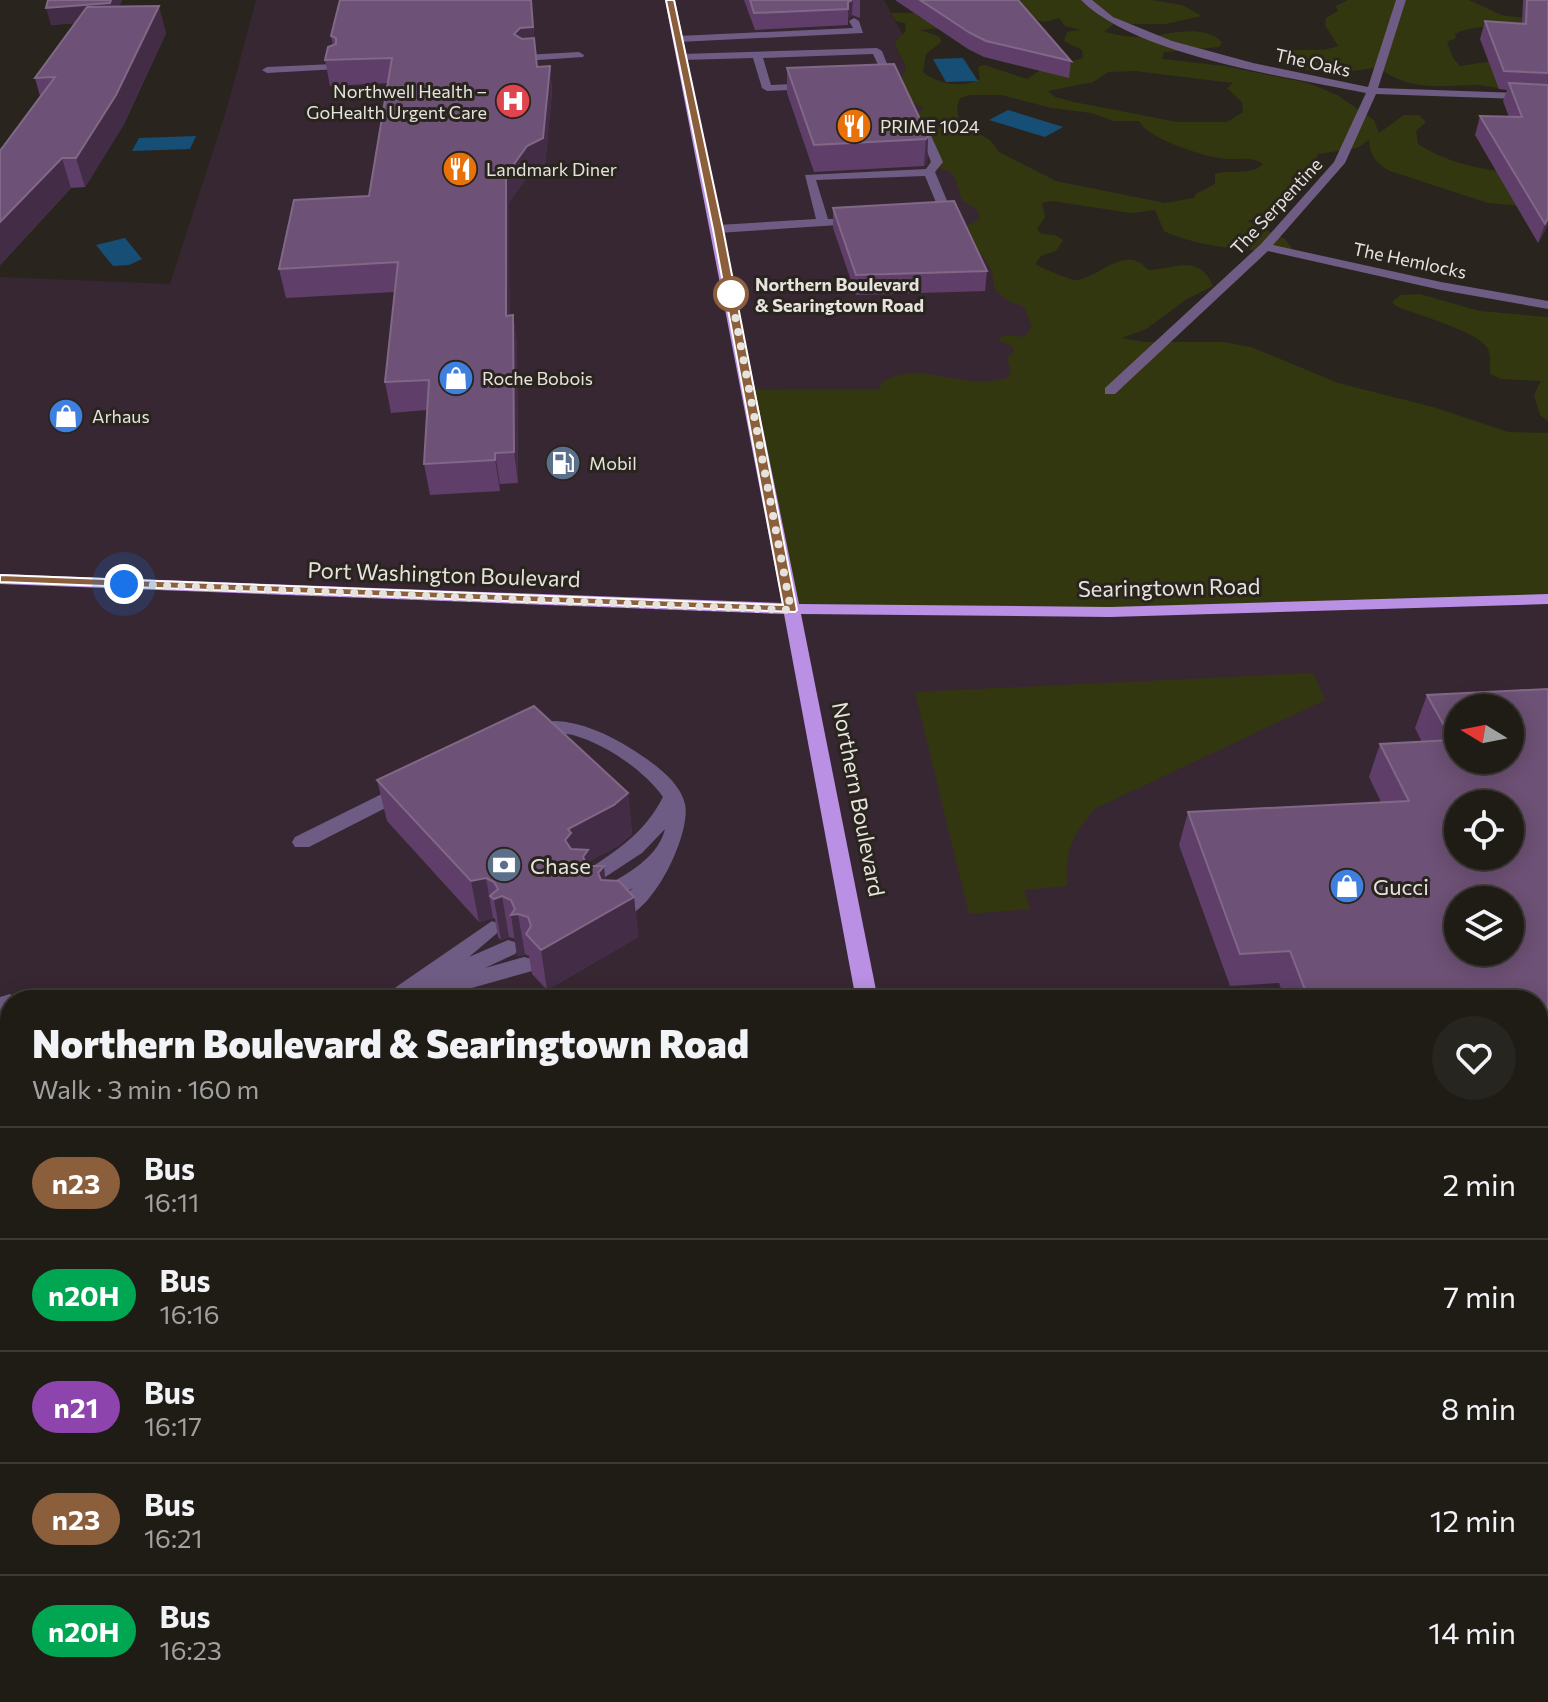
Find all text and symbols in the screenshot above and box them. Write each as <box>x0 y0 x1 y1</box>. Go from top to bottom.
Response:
street label: The Oaks <box>1273 43 1353 81</box>
place label: Northwell Health – GoHealth Urgent Care <box>306 80 487 123</box>
hospital icon: Northwell Health – GoHealth Urgent Care <box>494 82 532 120</box>
restaurant icon: PRIME 1024 <box>835 107 873 145</box>
place label: PRIME 1024 <box>880 115 980 137</box>
restaurant icon: Landmark Diner <box>441 150 479 188</box>
street label: The Serpentine <box>1226 153 1326 259</box>
place label: Landmark Diner <box>486 158 617 180</box>
street label: The Hemlocks <box>1351 237 1469 283</box>
place label: Northern Boulevard & Searingtown Road <box>755 273 924 316</box>
marker: Northern Boulevard & Searingtown Road <box>714 277 748 311</box>
shop icon: Roche Bobois <box>437 359 475 397</box>
place label: Roche Bobois <box>482 367 593 389</box>
shop icon: Arhaus <box>47 397 85 435</box>
place label: Arhaus <box>92 405 150 427</box>
fuel station icon: Mobil <box>544 444 582 482</box>
place label: Mobil <box>589 452 637 474</box>
street label: Port Washington Boulevard <box>307 556 581 592</box>
your location <box>104 564 144 604</box>
street label: Searingtown Road <box>1078 572 1260 602</box>
north arrow <box>1444 694 1524 774</box>
map controls <box>1444 694 1524 966</box>
street label: Northern Boulevard <box>827 699 891 899</box>
button: locate <box>1444 790 1524 870</box>
bank icon: Chase <box>485 846 523 884</box>
place label: Chase <box>530 852 591 879</box>
shop icon: Gucci <box>1328 867 1366 905</box>
place label: Gucci <box>1373 873 1429 900</box>
button: layers <box>1444 886 1524 966</box>
button: heart <box>1432 1016 1516 1100</box>
text: Northern Boulevard & Searingtown Road <box>32 1019 749 1066</box>
text: Walk · 3 min · 160 m <box>32 1073 259 1104</box>
text: Bus <box>144 1149 195 1186</box>
text: 2 min <box>1443 1165 1516 1202</box>
text: n23 <box>52 1166 100 1200</box>
text: 16:11 <box>144 1186 199 1217</box>
text: Bus <box>160 1261 211 1298</box>
text: 7 min <box>1443 1277 1516 1314</box>
text: n20H <box>48 1278 120 1312</box>
text: 16:16 <box>160 1298 220 1329</box>
text: Bus <box>144 1373 195 1410</box>
text: 8 min <box>1441 1389 1516 1426</box>
text: n21 <box>54 1390 98 1424</box>
text: 16:17 <box>144 1410 202 1441</box>
text: Bus <box>144 1485 195 1522</box>
text: 12 min <box>1430 1501 1516 1538</box>
text: n23 <box>52 1502 100 1536</box>
text: 16:21 <box>144 1522 203 1553</box>
text: Bus <box>160 1597 211 1634</box>
text: 14 min <box>1428 1613 1516 1650</box>
text: n20H <box>48 1614 120 1648</box>
text: 16:23 <box>160 1634 222 1665</box>

